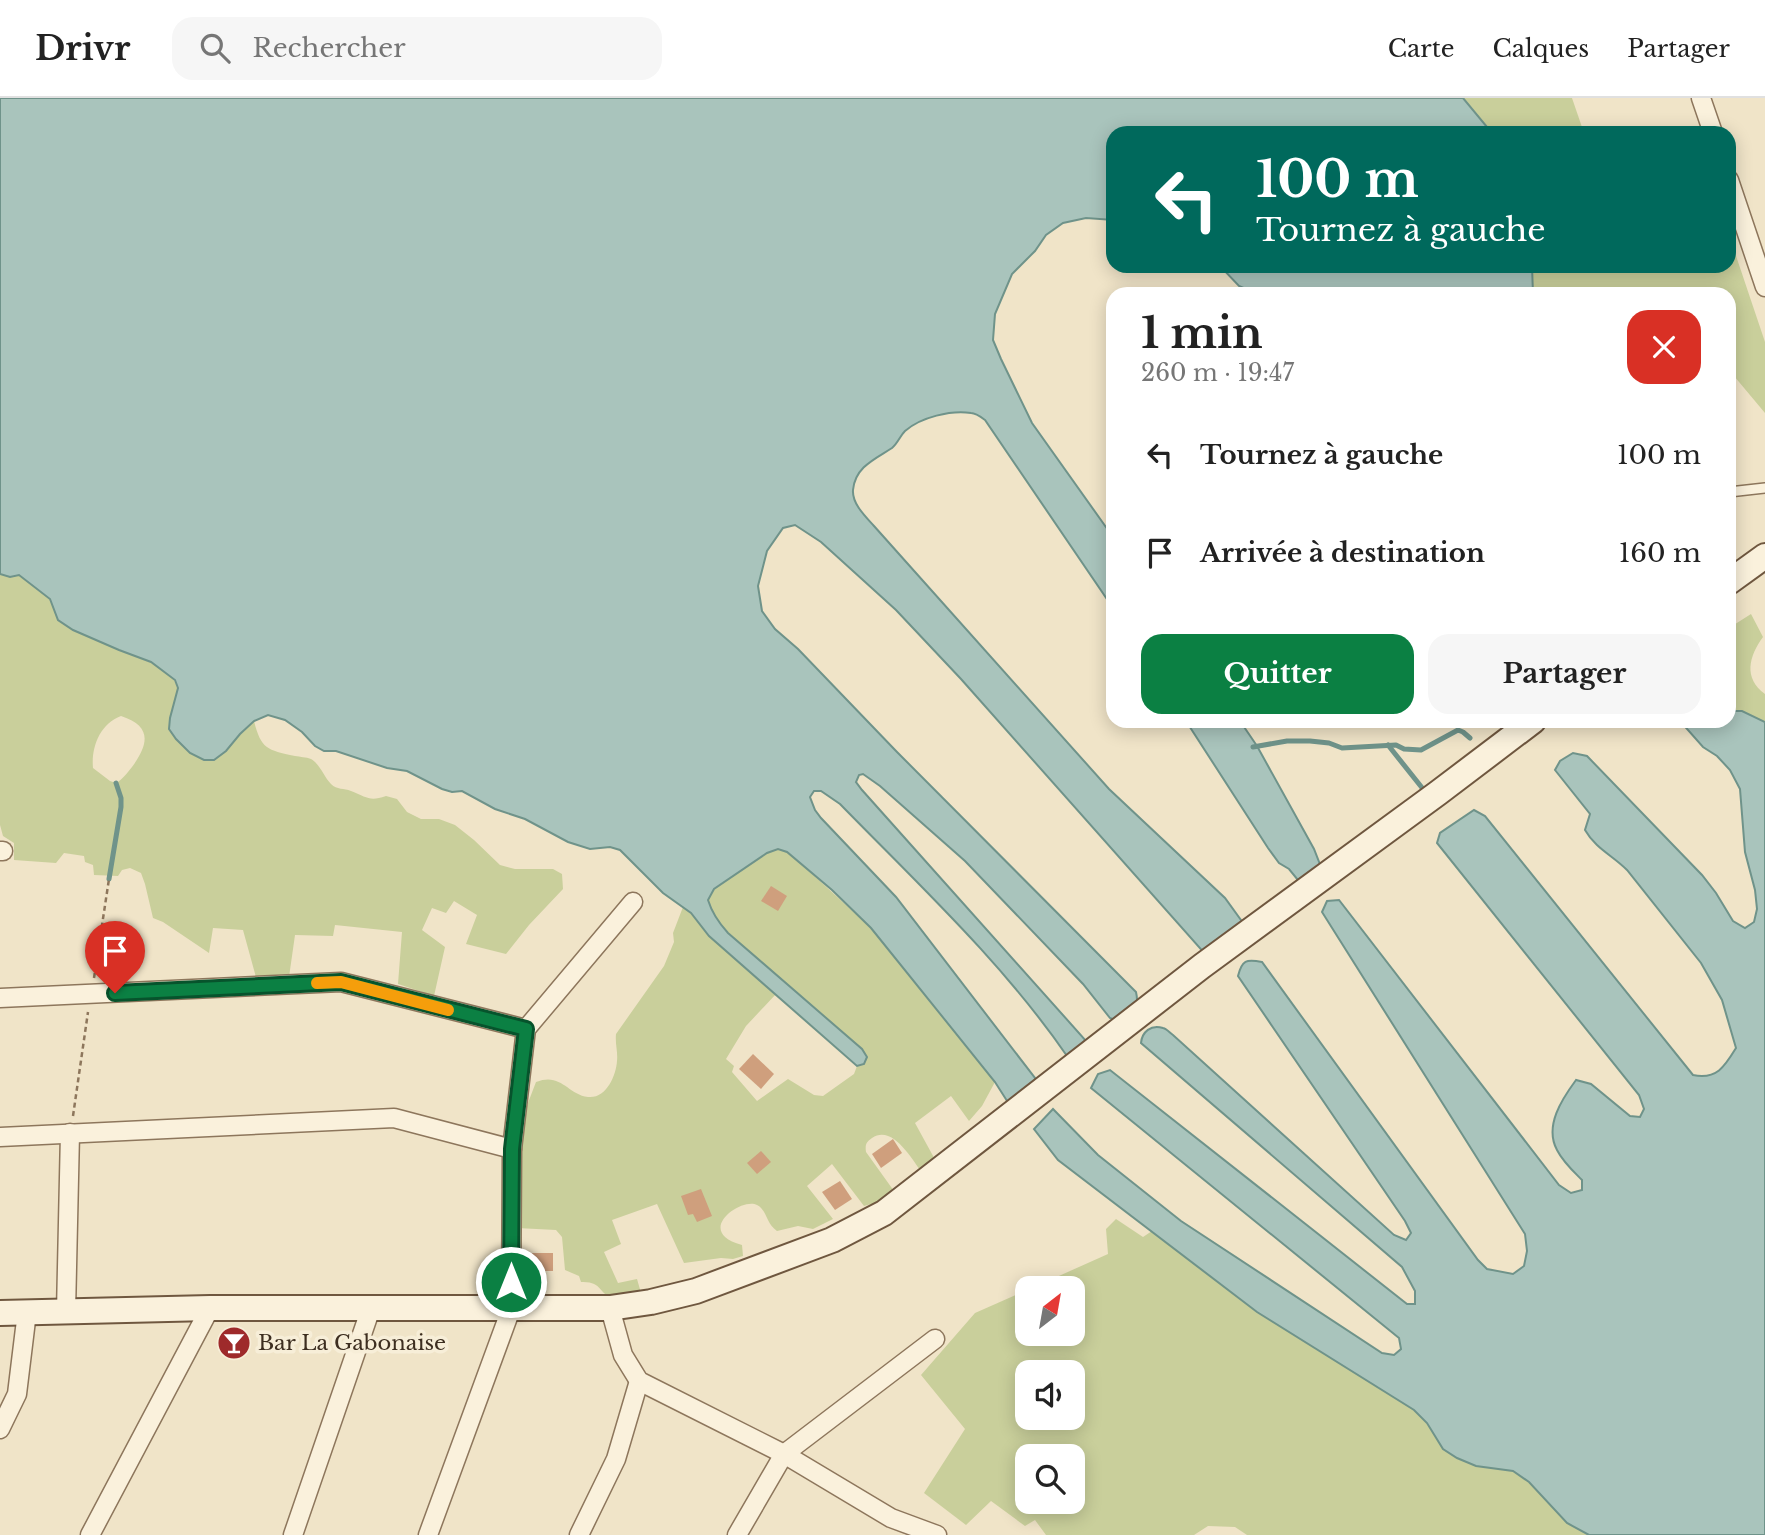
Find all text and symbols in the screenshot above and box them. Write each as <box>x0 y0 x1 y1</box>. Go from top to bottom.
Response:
search box <box>172 17 662 80</box>
text: Drivr <box>35 28 130 69</box>
icon: search <box>196 29 234 67</box>
text: Rechercher <box>252 32 406 64</box>
text: Carte <box>1388 34 1454 63</box>
text: Calques <box>1492 34 1589 63</box>
text: Partager <box>1627 34 1730 63</box>
text: 100 m <box>1256 149 1419 210</box>
icon: left <box>1141 154 1232 245</box>
text: Tournez à gauche <box>1256 210 1546 250</box>
text: 1 min <box>1141 307 1263 359</box>
button: close <box>1627 310 1701 384</box>
text: 260 m · 19:47 <box>1141 359 1294 387</box>
icon: left <box>1141 436 1179 474</box>
text: Tournez à gauche <box>1200 439 1443 471</box>
text: 100 m <box>1617 439 1701 471</box>
icon: arrive <box>1141 534 1179 572</box>
text: Arrivée à destination <box>1200 537 1485 569</box>
text: 160 m <box>1619 537 1701 569</box>
button: Quitter <box>1141 634 1414 714</box>
button: Partager <box>1428 634 1701 714</box>
pin <box>85 921 145 993</box>
icon: arrive <box>96 932 134 970</box>
position arrow <box>474 1245 548 1319</box>
north arrow <box>1015 1276 1085 1346</box>
map controls <box>1015 1276 1085 1514</box>
bar icon: Bar La Gabonaise <box>215 1324 253 1362</box>
place label: Bar La Gabonaise <box>258 1330 446 1356</box>
button: sound <box>1015 1360 1085 1430</box>
button: search <box>1015 1444 1085 1514</box>

